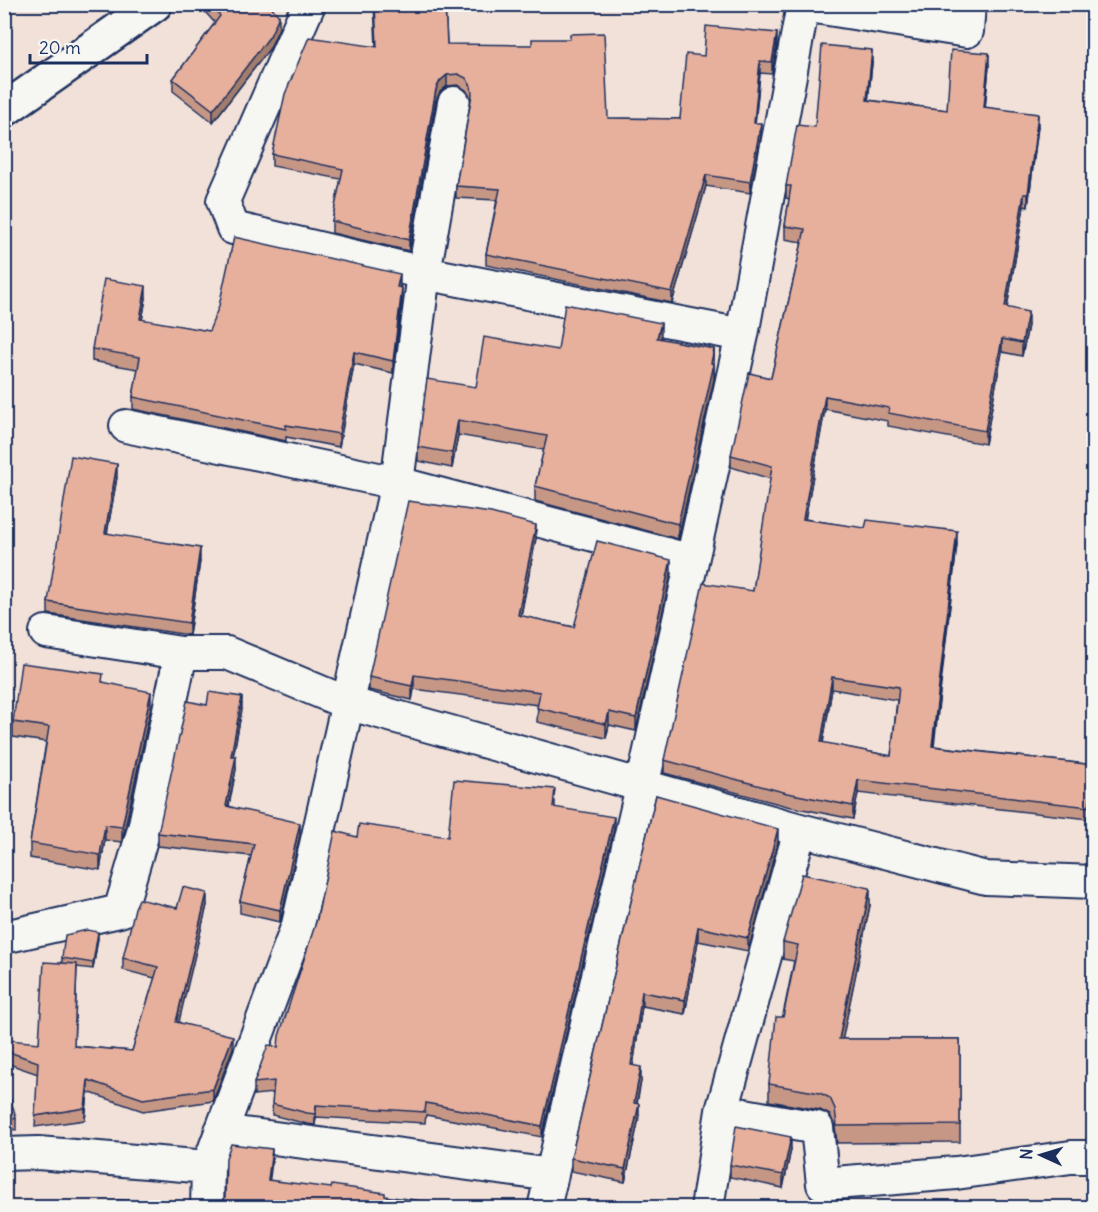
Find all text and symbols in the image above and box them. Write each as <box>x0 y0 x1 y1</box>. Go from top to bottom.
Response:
scale bar <box>30 27 147 65</box>
text: 20 m <box>39 36 81 59</box>
north arrow <box>1011 1125 1071 1185</box>
text: N <box>1016 1148 1036 1160</box>

